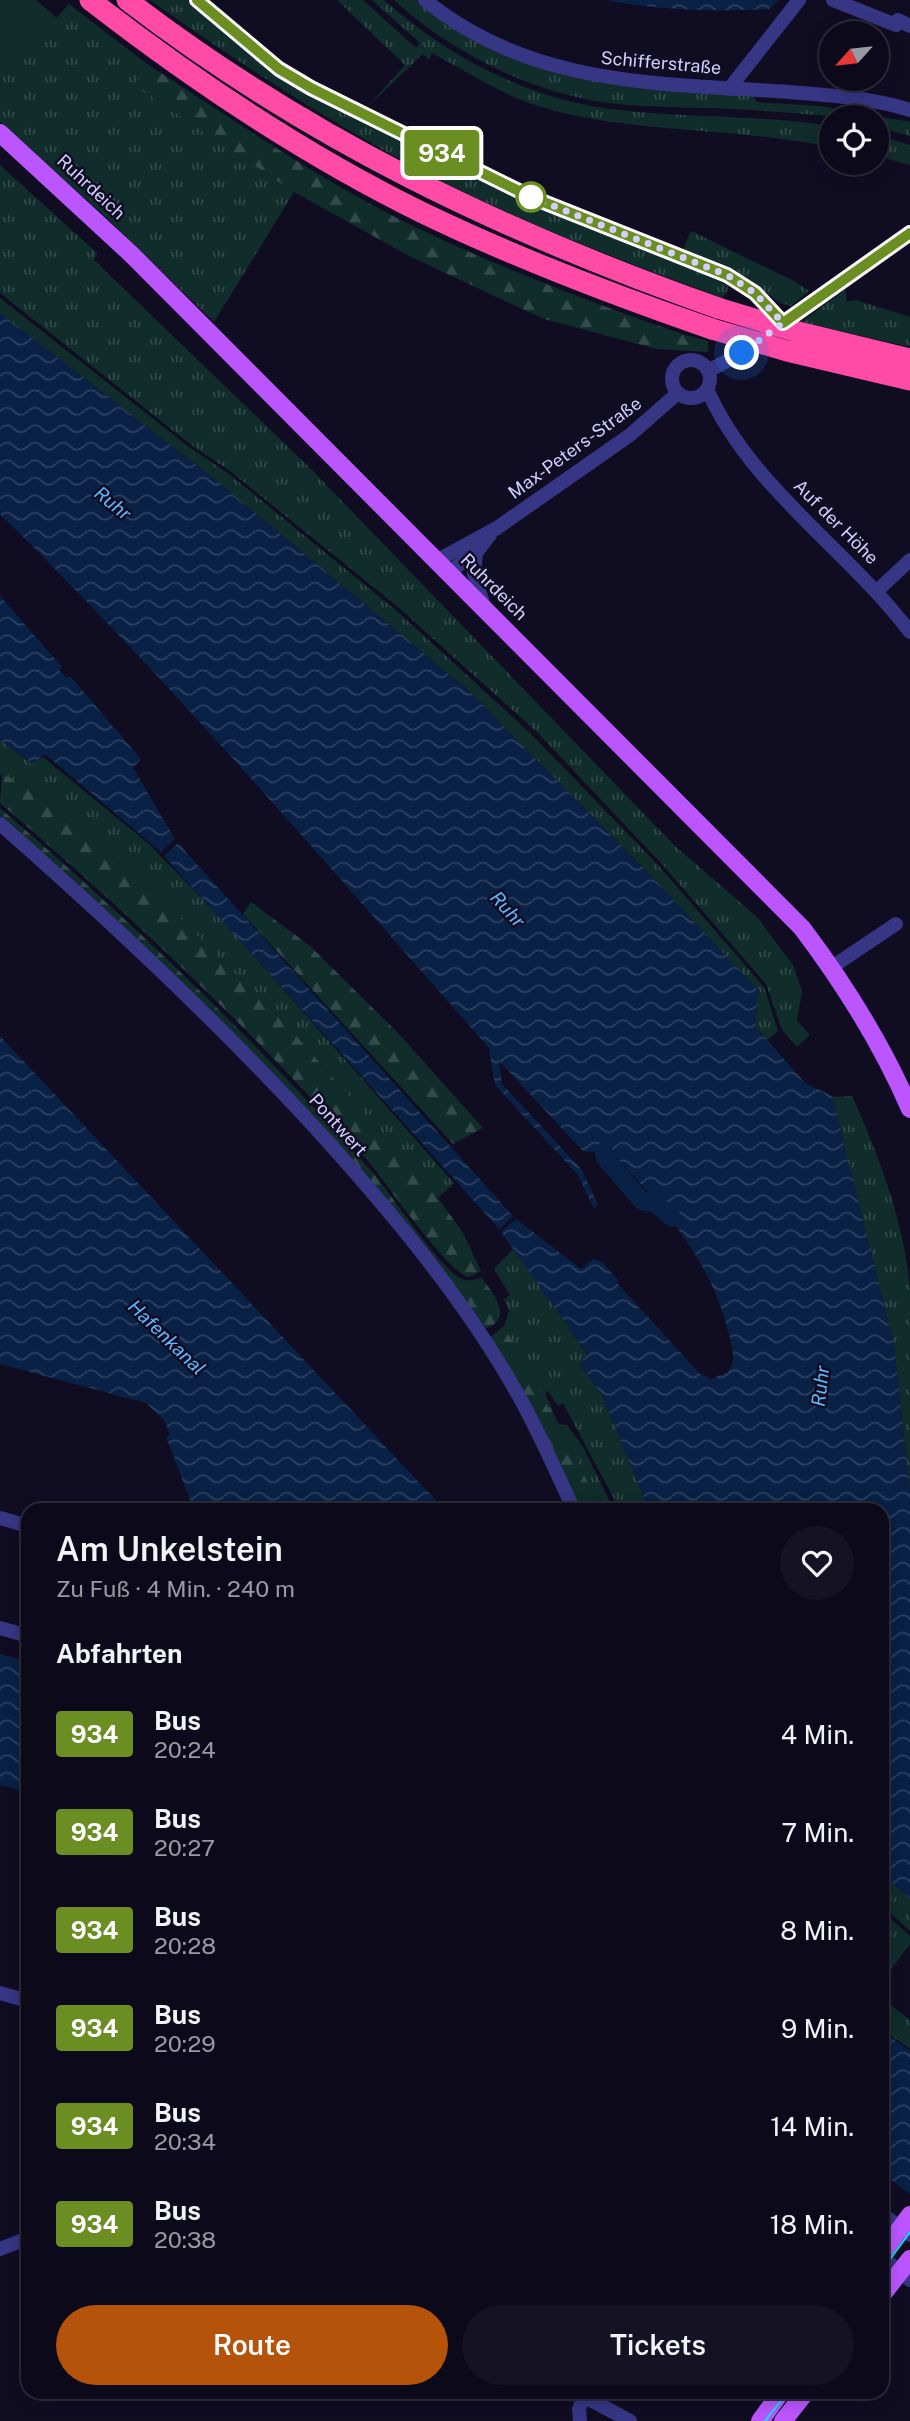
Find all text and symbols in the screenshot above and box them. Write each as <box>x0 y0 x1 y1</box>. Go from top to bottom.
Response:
north arrow <box>819 21 889 91</box>
map controls <box>819 21 889 175</box>
street label: Schifferstraße <box>600 47 722 78</box>
button: locate <box>819 105 889 175</box>
line badge: 934 <box>402 130 482 176</box>
text: 934 <box>418 139 466 167</box>
street label: Ruhrdeich <box>53 150 130 223</box>
unlabelled marker <box>516 182 546 212</box>
your location <box>724 335 759 370</box>
street label: Max-Peters-Straße <box>504 392 645 503</box>
street label: Auf der Höhe <box>790 475 883 568</box>
water label: Ruhr <box>90 482 136 525</box>
street label: Ruhrdeich <box>457 549 532 624</box>
water label: Ruhr <box>486 886 530 932</box>
street label: Pontwert <box>305 1089 372 1160</box>
water label: Hafenkanal <box>124 1295 210 1379</box>
water label: Ruhr <box>807 1364 834 1408</box>
button: heart <box>780 1526 854 1600</box>
text: Am Unkelstein <box>56 1530 283 1568</box>
text: Zu Fuß · 4 Min. · 240 m <box>56 1575 295 1602</box>
text: Abfahrten <box>56 1638 182 1669</box>
text: Bus <box>154 1705 201 1736</box>
text: 4 Min. <box>781 1719 854 1750</box>
text: 934 <box>71 1720 118 1748</box>
text: 20:24 <box>154 1736 216 1763</box>
text: Bus <box>154 1803 201 1834</box>
text: 7 Min. <box>782 1817 854 1848</box>
text: 934 <box>71 1818 118 1846</box>
text: 20:27 <box>154 1834 215 1861</box>
text: Bus <box>154 1901 201 1932</box>
text: 8 Min. <box>780 1915 854 1946</box>
text: 934 <box>71 1916 118 1944</box>
text: 20:28 <box>154 1932 216 1959</box>
text: Bus <box>154 1999 201 2030</box>
text: 9 Min. <box>781 2013 854 2044</box>
text: 934 <box>71 2014 118 2042</box>
text: 20:29 <box>154 2030 216 2057</box>
text: Bus <box>154 2097 201 2128</box>
text: 14 Min. <box>770 2111 854 2142</box>
text: 934 <box>71 2112 118 2140</box>
text: 20:34 <box>154 2128 216 2155</box>
text: Bus <box>154 2195 201 2226</box>
text: 18 Min. <box>770 2209 854 2240</box>
text: 934 <box>71 2210 118 2238</box>
text: 20:38 <box>154 2226 216 2253</box>
button: Route <box>56 2305 448 2385</box>
button: Tickets <box>462 2305 854 2385</box>

